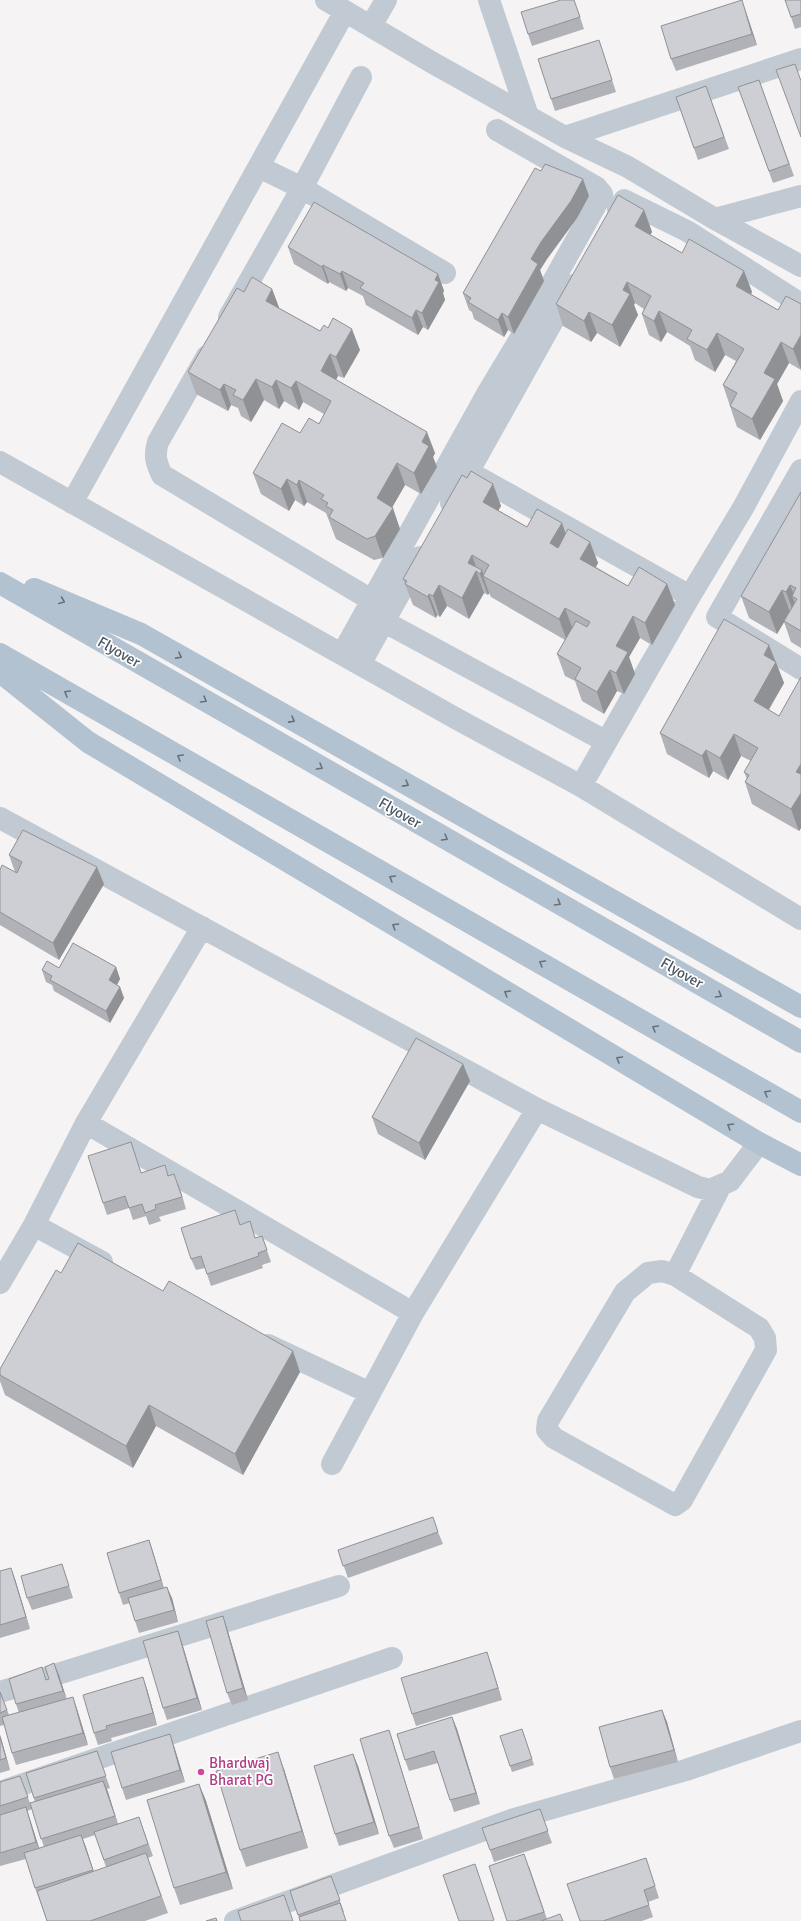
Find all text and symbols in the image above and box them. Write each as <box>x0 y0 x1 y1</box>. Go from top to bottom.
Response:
one-way arrow <box>57 596 65 604</box>
street label: Flyover <box>95 633 144 672</box>
one-way arrow <box>175 651 182 659</box>
one-way arrow <box>64 690 71 697</box>
one-way arrow <box>199 696 207 703</box>
one-way arrow <box>288 715 296 723</box>
one-way arrow <box>177 755 184 762</box>
one-way arrow <box>316 762 323 769</box>
one-way arrow <box>402 779 409 787</box>
street label: Flyover <box>376 794 425 833</box>
one-way arrow <box>441 834 448 841</box>
one-way arrow <box>389 875 397 882</box>
one-way arrow <box>554 898 561 905</box>
one-way arrow <box>392 923 399 930</box>
street label: Flyover <box>658 954 707 993</box>
one-way arrow <box>539 961 546 968</box>
one-way arrow <box>504 990 511 997</box>
one-way arrow <box>715 990 722 998</box>
one-way arrow <box>651 1026 659 1033</box>
one-way arrow <box>616 1057 623 1064</box>
one-way arrow <box>764 1090 771 1097</box>
one-way arrow <box>727 1123 734 1130</box>
place label: Bhardwaj Bharat PG <box>209 1754 273 1789</box>
marker: Bhardwaj Bharat PG <box>196 1767 206 1777</box>

